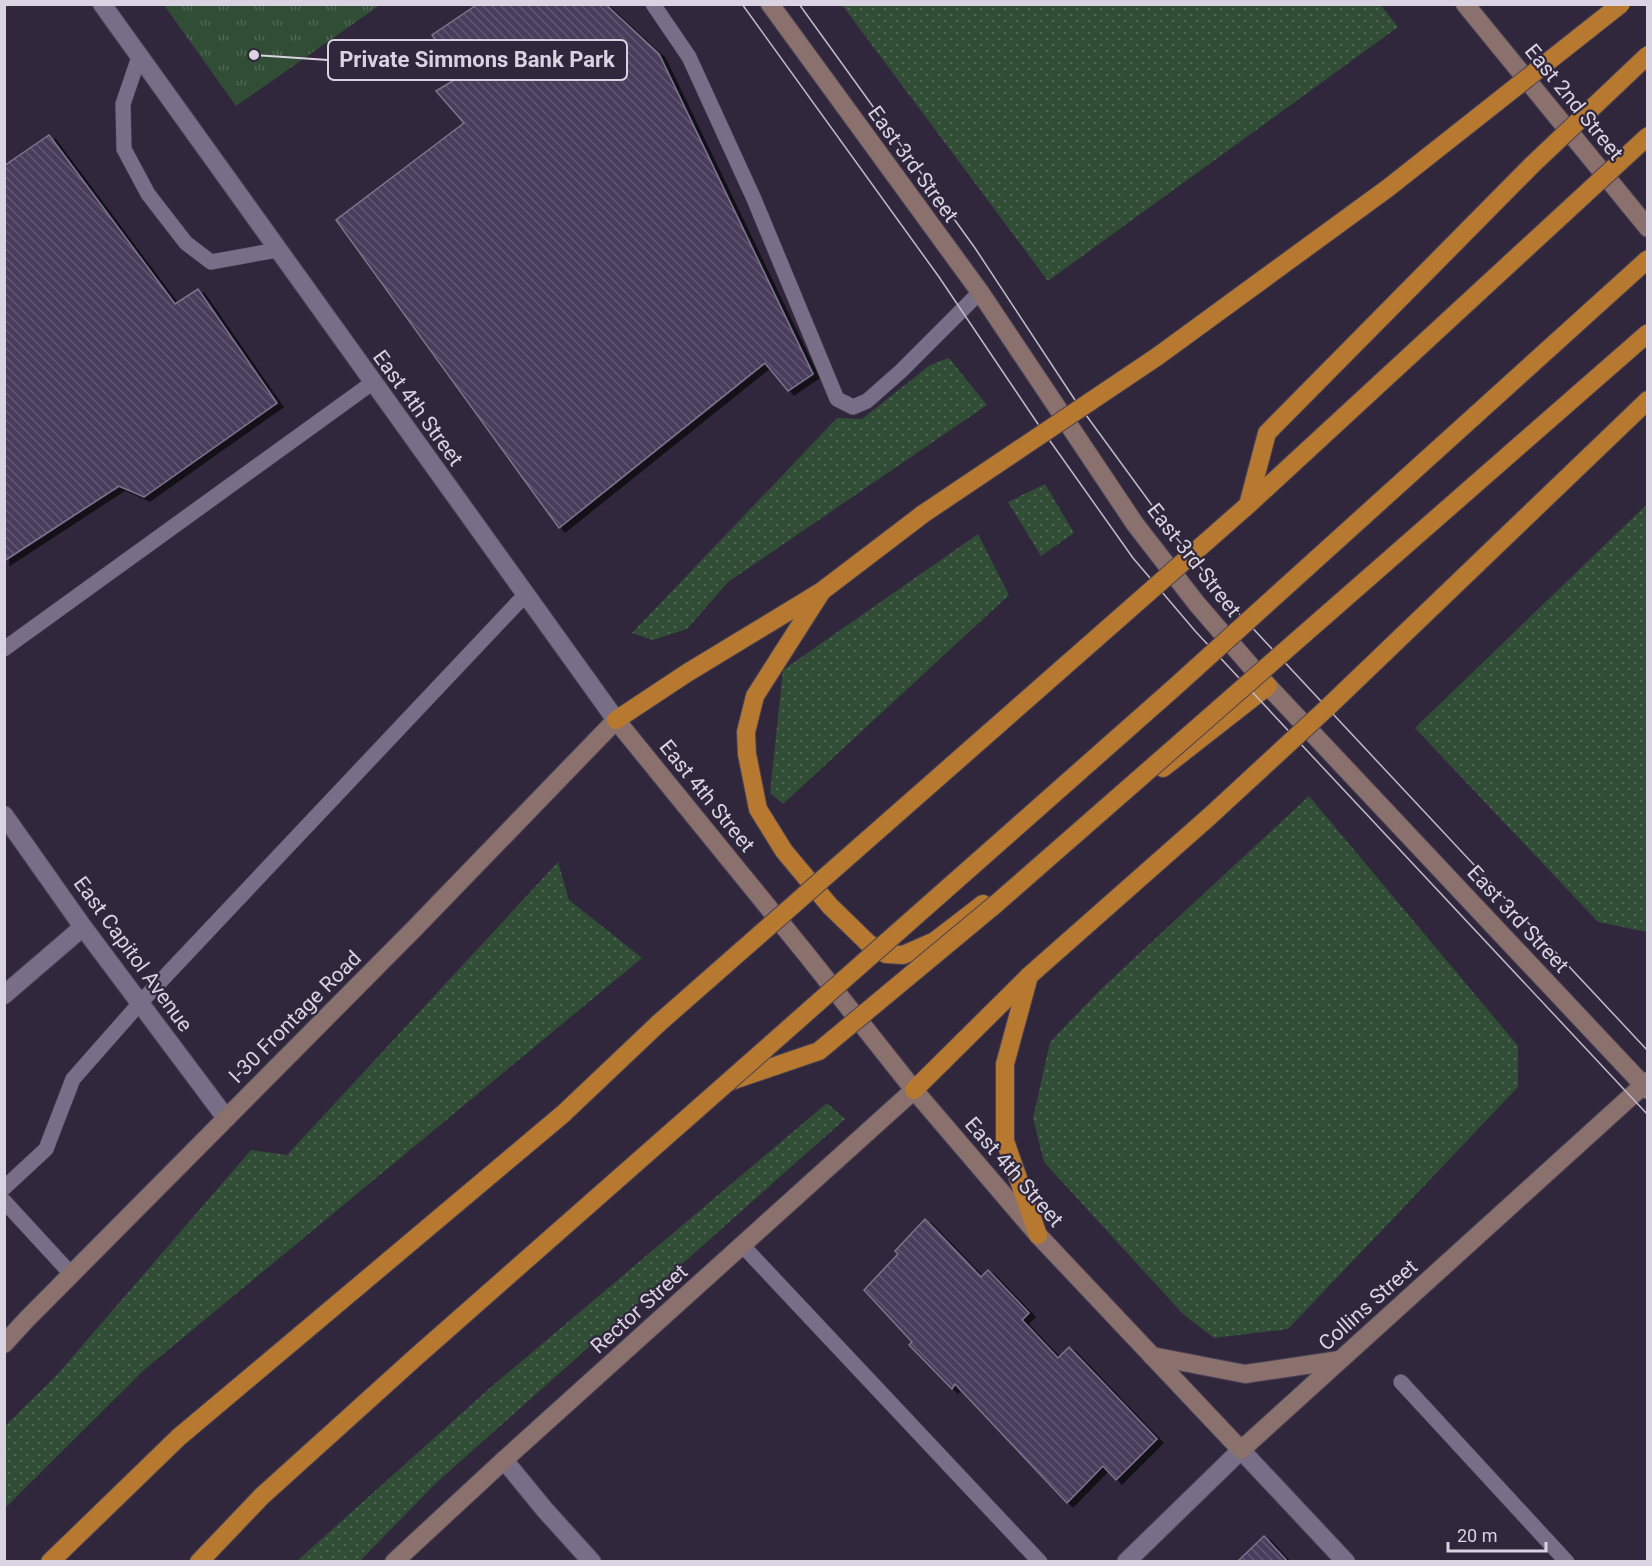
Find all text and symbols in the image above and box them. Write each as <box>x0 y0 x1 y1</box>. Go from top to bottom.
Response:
street label: East 2nd Street <box>1520 39 1628 165</box>
callout: Private Simmons Bank Park <box>328 40 627 80</box>
text: Private Simmons Bank Park <box>339 47 615 72</box>
street label: East 3rd Street <box>863 101 963 227</box>
street label: East 4th Street <box>368 345 468 471</box>
street label: East 3rd Street <box>1142 498 1246 622</box>
street label: East 4th Street <box>655 735 760 857</box>
street label: East 3rd Street <box>1462 861 1574 978</box>
street label: East Capitol Avenue <box>69 872 197 1036</box>
street label: I-30 Frontage Road <box>224 946 366 1088</box>
street label: East 4th Street <box>960 1112 1068 1232</box>
street label: Collins Street <box>1314 1255 1422 1355</box>
street label: Rector Street <box>586 1259 692 1359</box>
scale bar <box>1448 1515 1546 1553</box>
text: 20 m <box>1457 1525 1497 1546</box>

